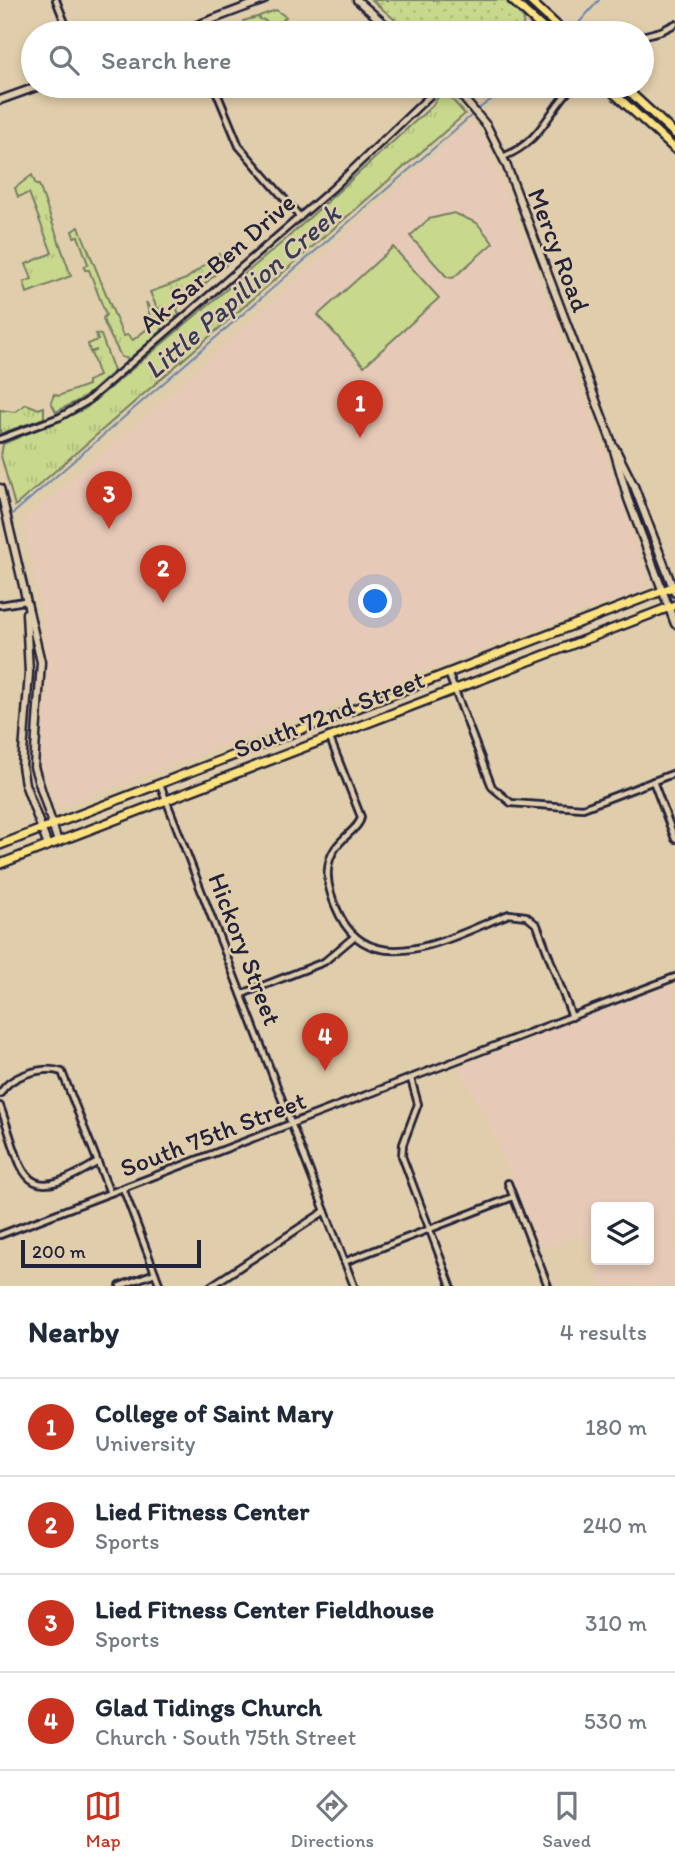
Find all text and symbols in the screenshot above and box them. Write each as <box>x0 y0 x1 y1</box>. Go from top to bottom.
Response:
search box <box>21 21 654 98</box>
icon: search <box>45 41 83 79</box>
text: Search here <box>101 44 231 76</box>
street label: Mercy Road <box>521 183 598 317</box>
street label: Ak-Sar-Ben Drive <box>132 186 302 340</box>
water label: Little Papillion Creek <box>137 196 348 386</box>
pin: 1 <box>337 380 383 438</box>
pin: 3 <box>86 471 132 529</box>
pin: 2 <box>140 545 186 603</box>
your location <box>358 584 392 618</box>
street label: South 72nd Street <box>229 663 429 765</box>
street label: Hickory Street <box>201 868 289 1030</box>
pin: 4 <box>302 1013 348 1071</box>
street label: South 75th Street <box>116 1084 311 1184</box>
map controls <box>591 1202 654 1265</box>
button: layers <box>591 1202 654 1265</box>
scale bar <box>21 1237 201 1269</box>
text: 200 m <box>32 1240 86 1263</box>
text: Nearby <box>28 1313 119 1350</box>
text: 4 results <box>560 1318 647 1346</box>
text: College of Saint Mary <box>95 1397 333 1429</box>
text: 1 <box>46 1413 56 1441</box>
text: 180 m <box>585 1413 647 1441</box>
text: University <box>95 1429 195 1457</box>
text: Lied Fitness Center <box>95 1495 309 1527</box>
text: 2 <box>45 1511 57 1539</box>
text: 240 m <box>582 1511 647 1539</box>
text: Sports <box>95 1527 159 1555</box>
text: Lied Fitness Center Fieldhouse <box>95 1593 434 1625</box>
text: 3 <box>45 1609 57 1637</box>
text: 310 m <box>585 1609 647 1637</box>
text: Sports <box>95 1625 159 1653</box>
text: Glad Tidings Church <box>95 1691 322 1723</box>
text: 4 <box>44 1707 58 1735</box>
text: 530 m <box>584 1707 647 1735</box>
text: Church · South 75th Street <box>95 1723 356 1751</box>
tab: Map <box>84 1787 122 1852</box>
tab: Directions <box>290 1787 374 1852</box>
tab: Saved <box>542 1787 591 1852</box>

